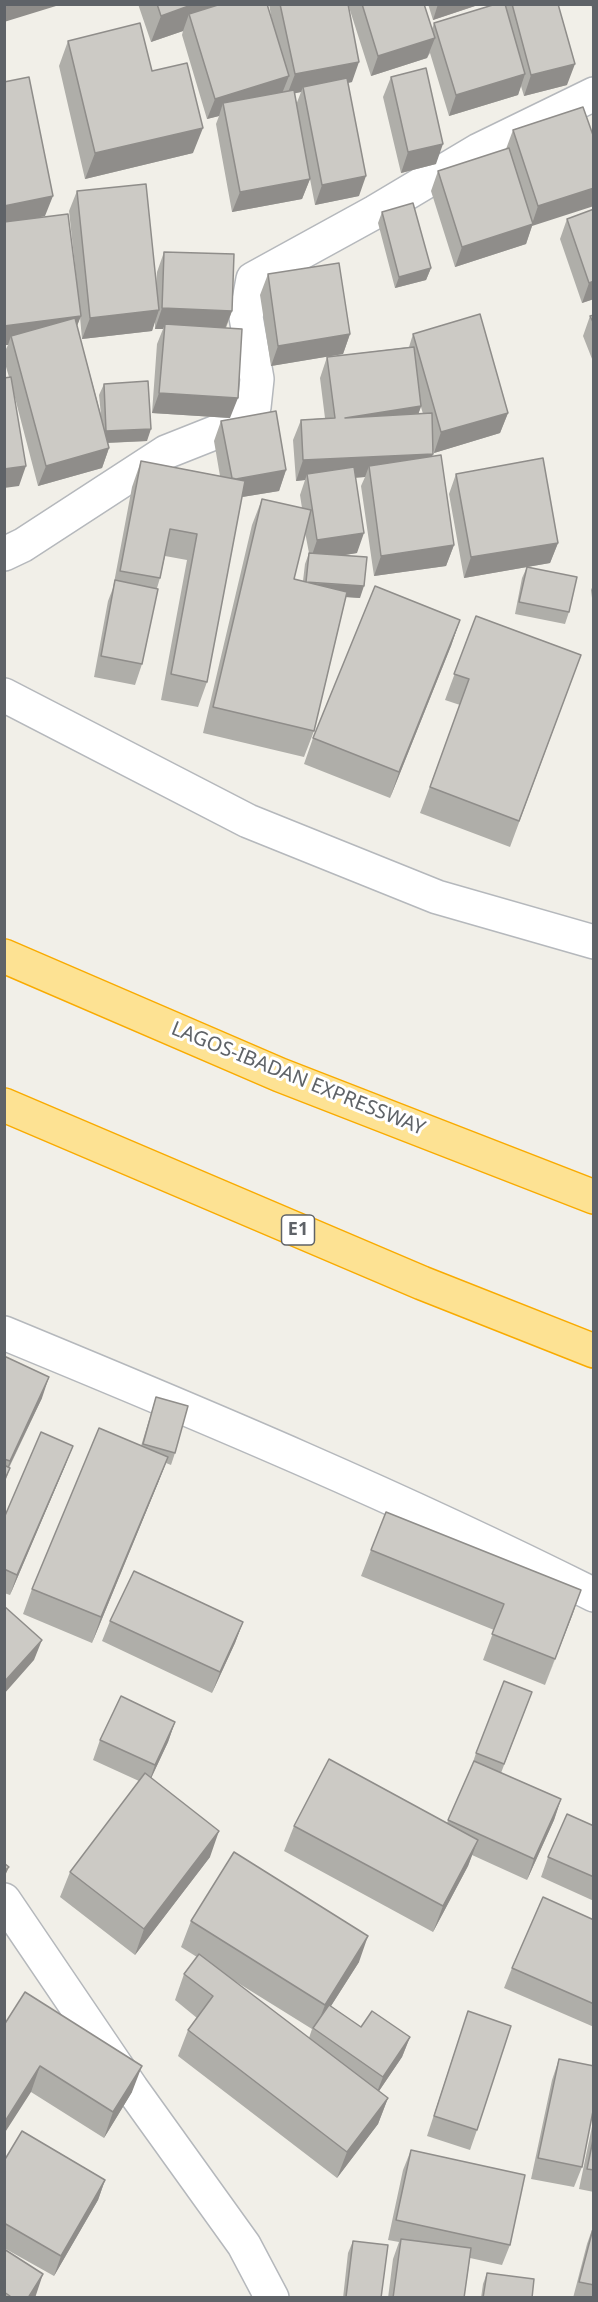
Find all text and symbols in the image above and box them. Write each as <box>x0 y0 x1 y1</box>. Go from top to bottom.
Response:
street label: LAGOS-IBADAN EXPRESSWAY <box>168 1017 428 1141</box>
road number: E1 <box>282 1215 314 1245</box>

